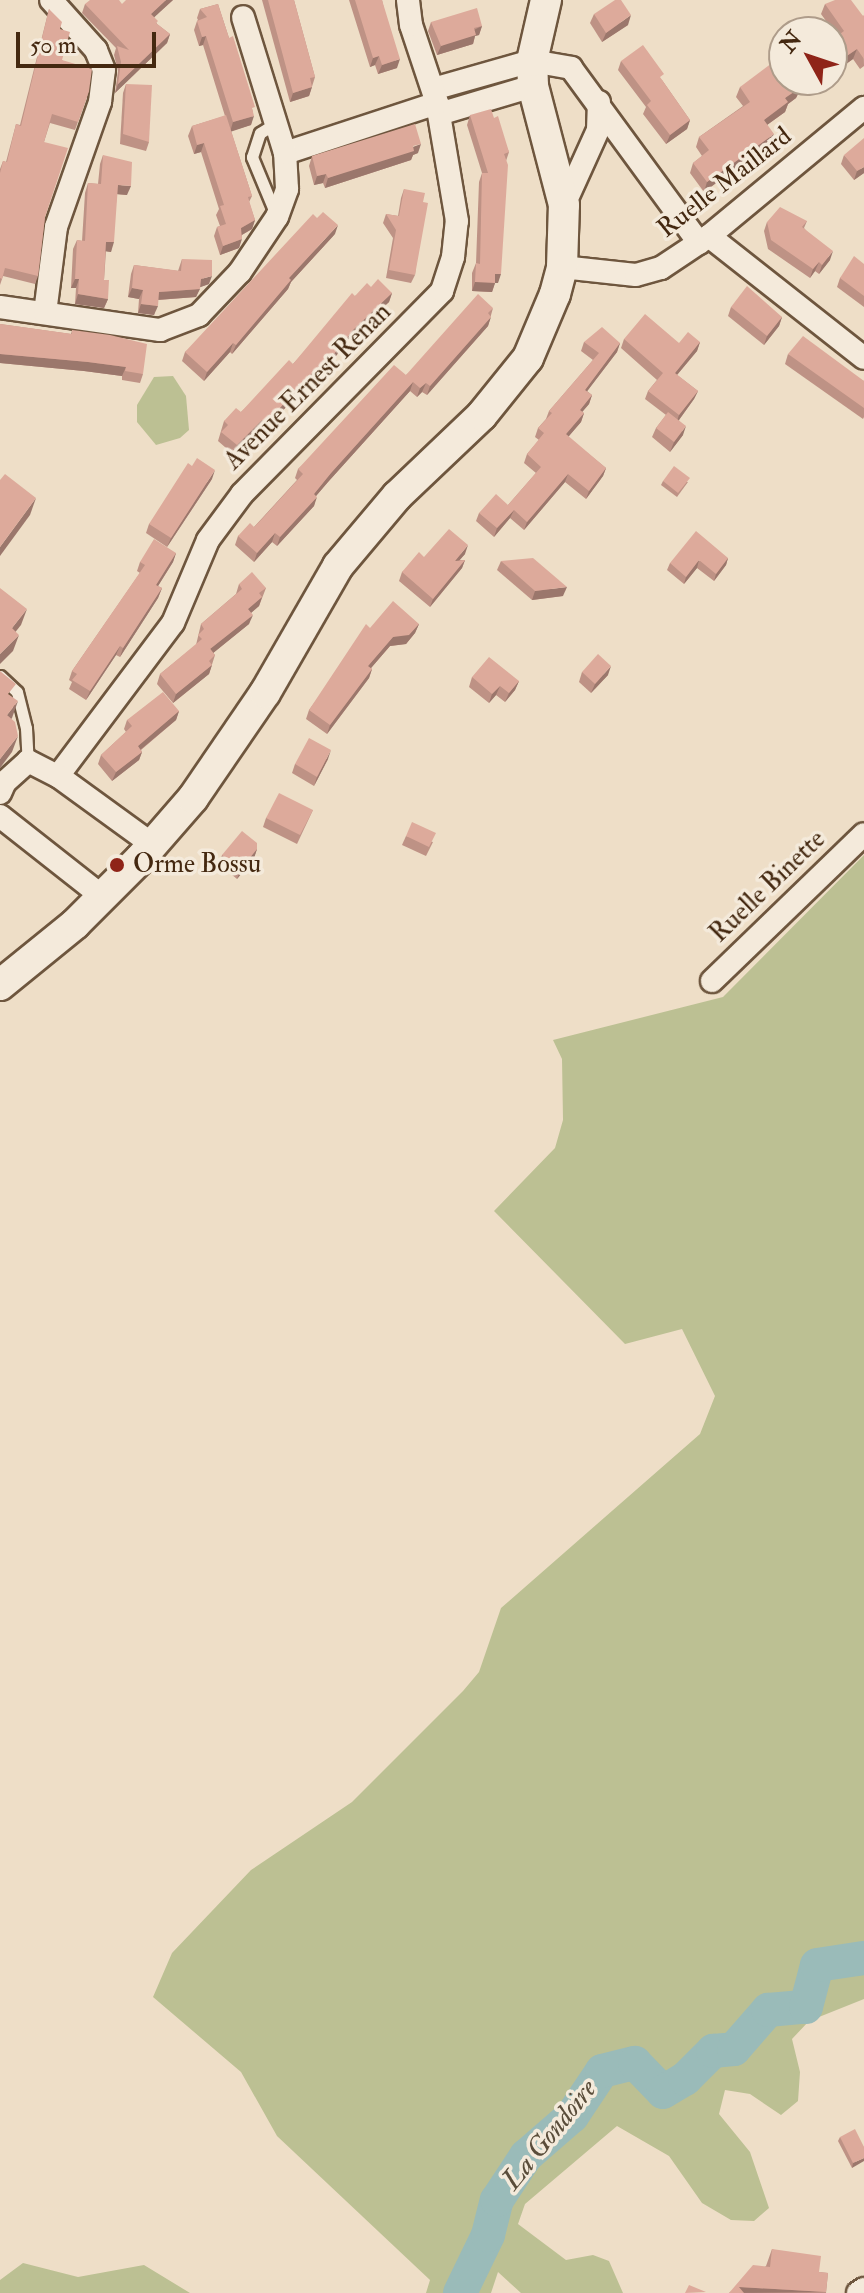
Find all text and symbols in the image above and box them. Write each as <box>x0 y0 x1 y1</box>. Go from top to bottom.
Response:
scale bar <box>20 16 160 66</box>
north arrow <box>768 16 848 96</box>
text: N <box>774 25 808 58</box>
text: 50 m <box>30 30 76 61</box>
street label: Ruelle Maillard <box>652 121 798 245</box>
street label: Avenue Ernest Renan <box>218 297 398 477</box>
street label: Ruelle Binette <box>704 824 832 950</box>
place label: Orme Bossu <box>133 849 261 881</box>
marker: Orme Bossu <box>108 856 126 874</box>
water label: La Gondoire <box>495 2073 605 2197</box>

